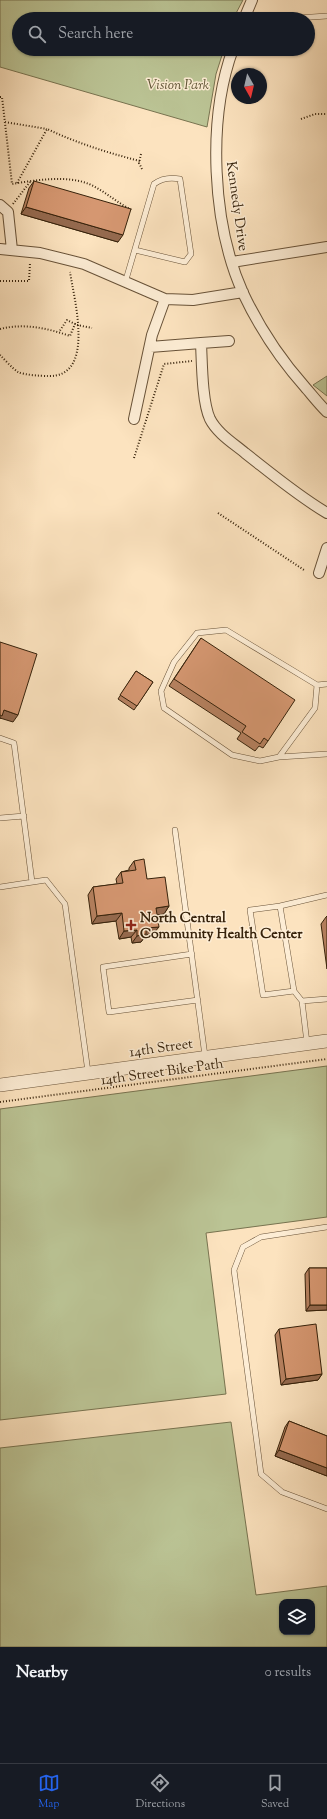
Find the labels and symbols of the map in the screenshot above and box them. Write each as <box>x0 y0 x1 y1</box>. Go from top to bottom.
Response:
north arrow <box>231 68 267 104</box>
park label: Vision Park <box>147 76 210 96</box>
street label: Kennedy Drive <box>220 160 252 252</box>
place label: North Central Community Health Center <box>140 909 303 945</box>
marker: North Central Community Health Center <box>125 919 137 931</box>
street label: 14th Street <box>128 1035 194 1063</box>
street label: 14th Street Bike Path <box>100 1054 225 1091</box>

